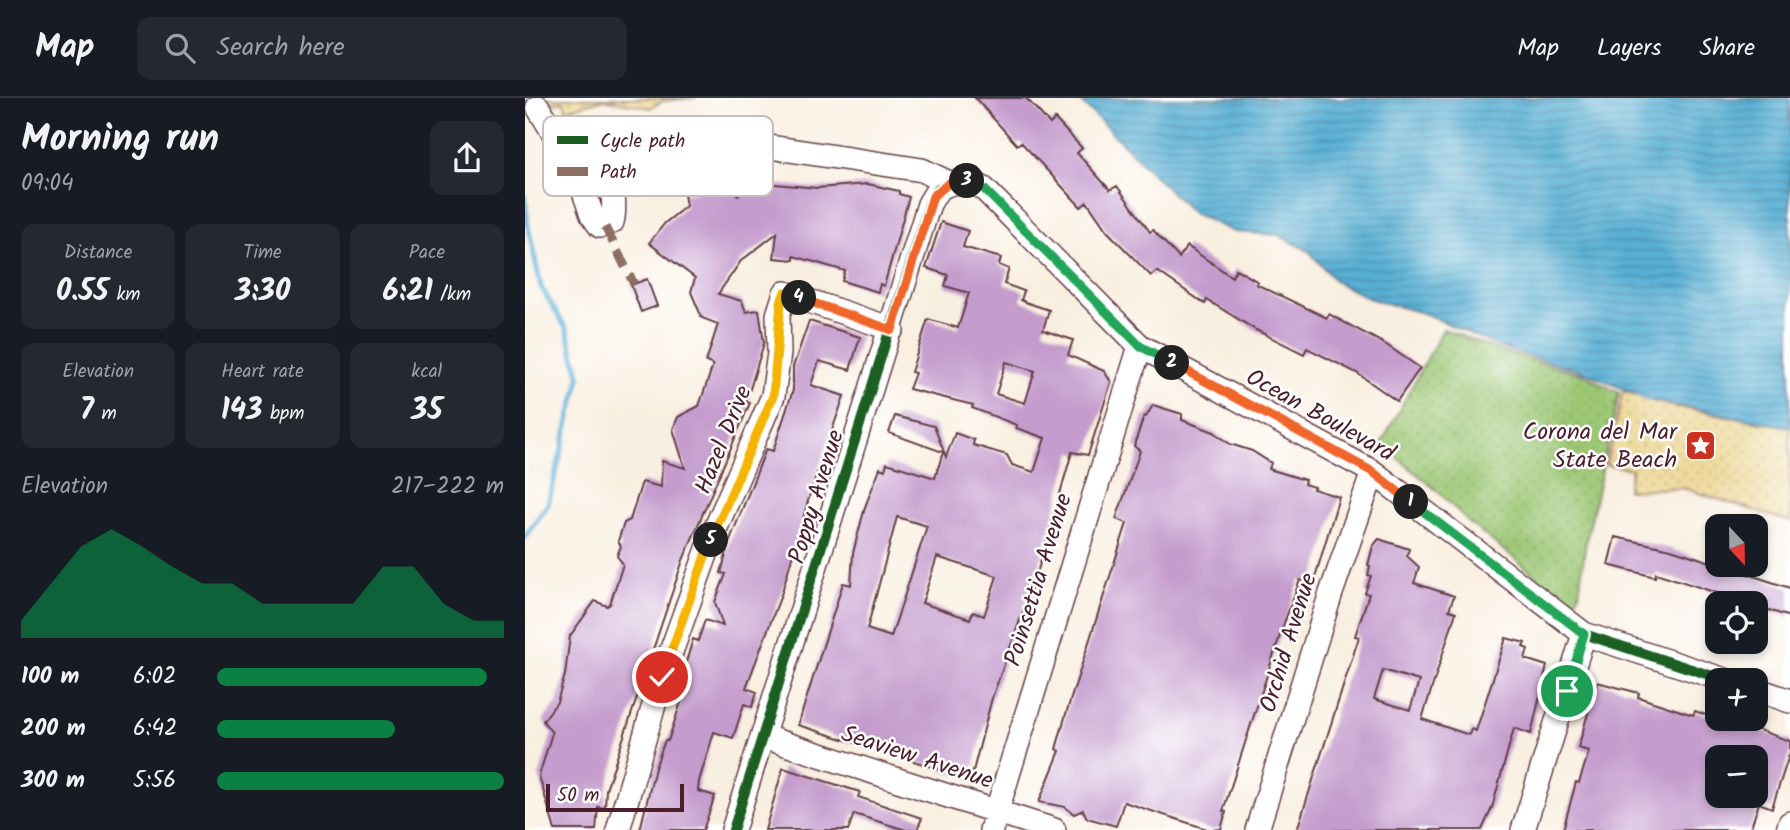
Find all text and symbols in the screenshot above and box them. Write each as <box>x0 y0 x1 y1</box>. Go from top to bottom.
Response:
search box <box>137 17 627 80</box>
text: Map <box>35 22 95 75</box>
text: Search here <box>217 27 345 69</box>
icon: search <box>161 29 199 67</box>
text: Map <box>1517 29 1559 68</box>
text: Layers <box>1597 29 1661 68</box>
text: Share <box>1699 29 1755 68</box>
text: Morning run <box>21 110 219 170</box>
legend <box>543 116 773 196</box>
button: share <box>430 121 504 195</box>
text: Cycle path <box>600 127 685 157</box>
text: Path <box>600 158 637 188</box>
pin: 3 <box>949 164 985 198</box>
text: 3 <box>961 165 972 195</box>
text: 09:04 <box>21 166 74 202</box>
text: Distance <box>64 238 132 268</box>
text: Time <box>243 238 282 268</box>
text: Pace <box>409 238 445 268</box>
text: 0.55 <box>56 268 109 316</box>
text: 3:30 <box>235 268 290 316</box>
text: 6:21 <box>383 268 433 316</box>
text: km <box>109 280 140 310</box>
text: /km <box>433 280 471 310</box>
pin: 4 <box>781 280 817 316</box>
text: 4 <box>793 282 804 312</box>
pin: 2 <box>1155 345 1189 380</box>
text: 2 <box>1166 347 1177 377</box>
text: Elevation <box>62 357 134 387</box>
text: Heart rate <box>221 357 304 387</box>
text: kcal <box>411 357 442 387</box>
street label: Ocean Boulevard <box>1238 359 1403 474</box>
street label: Hazel Drive <box>685 380 764 500</box>
text: 7 <box>80 387 94 435</box>
text: 143 <box>221 387 263 435</box>
text: 35 <box>411 387 443 435</box>
text: m <box>94 399 117 429</box>
text: bpm <box>263 399 304 429</box>
place label: Corona del Mar State Beach <box>1523 413 1679 480</box>
street label: Poppy Avenue <box>778 425 856 569</box>
place icon: Corona del Mar State Beach <box>1683 429 1717 463</box>
text: Elevation <box>21 469 108 505</box>
text: 217–222 m <box>391 469 504 505</box>
pin: 1 <box>1393 484 1428 520</box>
text: 1 <box>1408 486 1413 516</box>
street label: Poinsettia Avenue <box>994 488 1084 671</box>
north arrow <box>1705 514 1767 578</box>
map controls <box>1705 514 1768 808</box>
pin: 5 <box>693 522 729 558</box>
text: 5 <box>706 524 715 554</box>
street label: Orchid Avenue <box>1249 568 1329 718</box>
button: locate <box>1705 591 1768 654</box>
pin <box>632 647 692 707</box>
icon: check <box>643 658 681 696</box>
text: 100 m <box>21 659 79 695</box>
text: 6:02 <box>133 659 176 695</box>
pin <box>1537 661 1597 721</box>
button: + <box>1705 668 1768 731</box>
icon: arrive <box>1548 672 1586 710</box>
text: 200 m <box>21 711 86 747</box>
text: 6:42 <box>133 711 177 747</box>
street label: Seaview Avenue <box>836 715 998 801</box>
button: − <box>1705 745 1768 808</box>
text: 300 m <box>21 763 85 799</box>
text: 5:56 <box>133 763 176 799</box>
scale bar <box>546 781 684 813</box>
text: 50 m <box>557 781 599 811</box>

